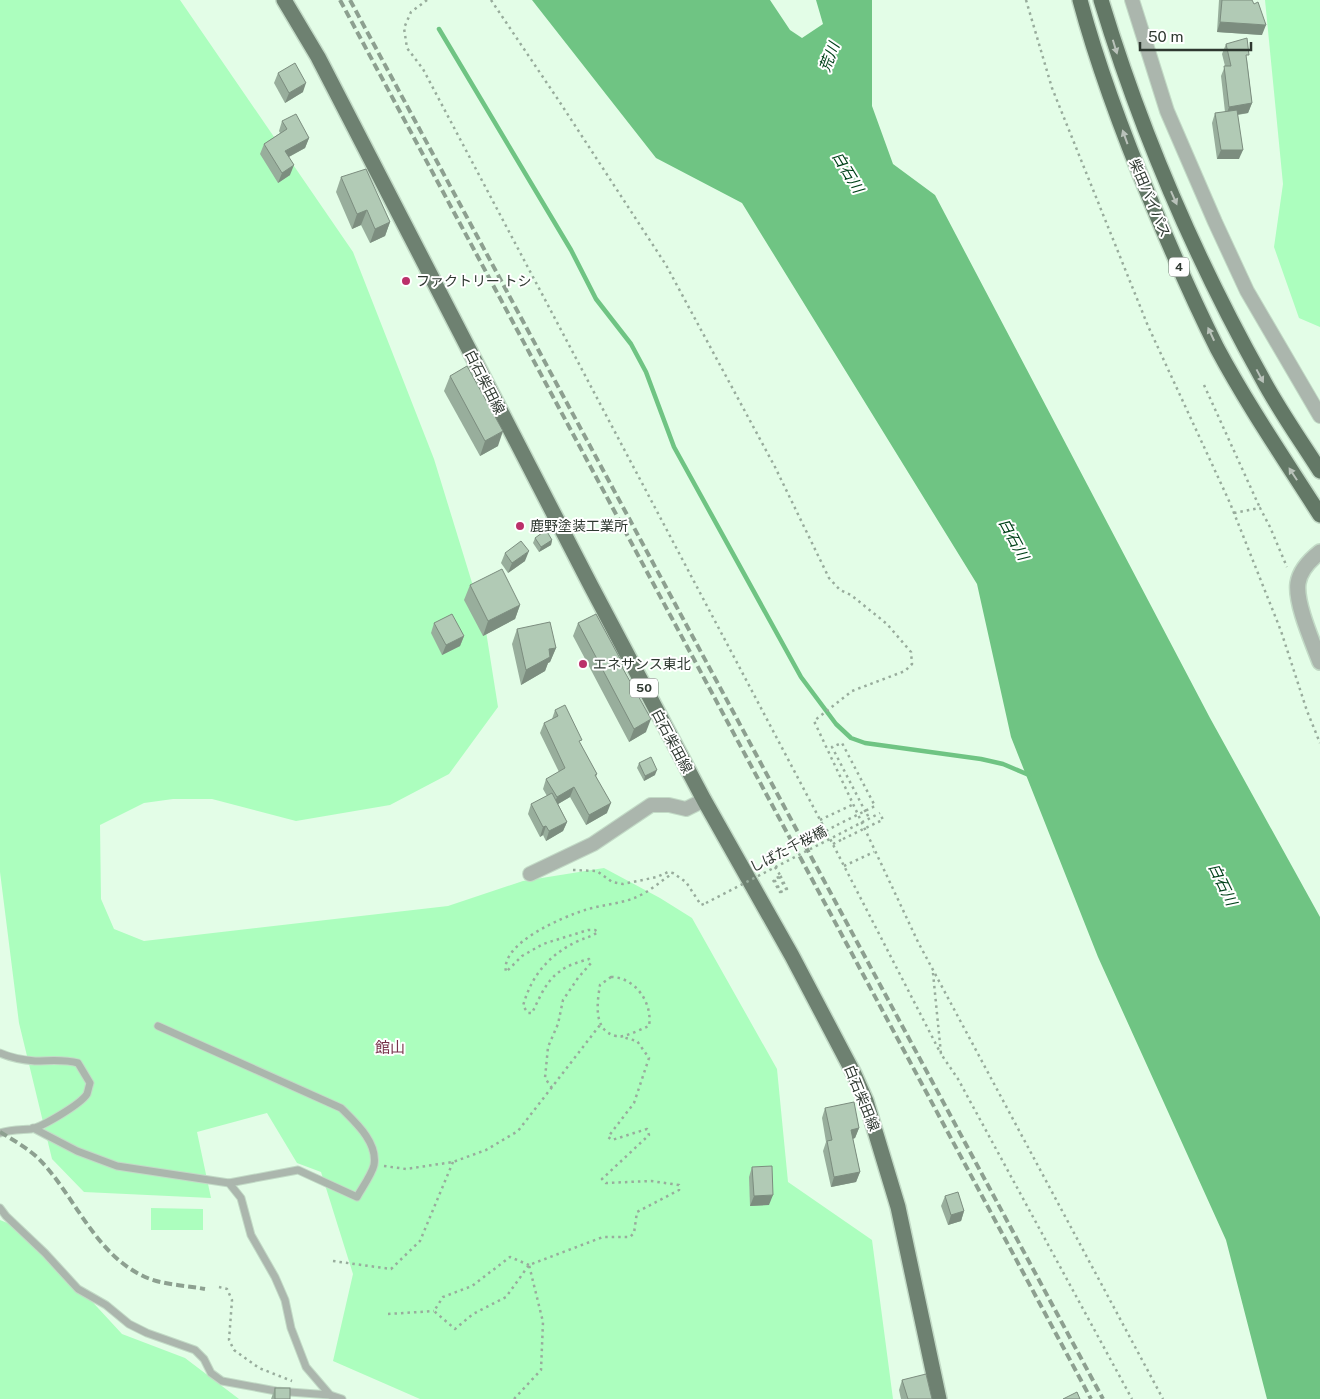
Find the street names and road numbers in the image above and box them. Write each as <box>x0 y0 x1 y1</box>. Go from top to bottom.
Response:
street label: 柴田バイパス <box>1126 156 1174 240</box>
road number: 4 <box>1169 258 1189 276</box>
street label: 白石柴田線 <box>462 347 508 417</box>
road number: 50 <box>630 678 658 698</box>
street label: 白石柴田線 <box>649 706 695 776</box>
street label: しばた千桜橋 <box>747 823 829 875</box>
street label: 白石柴田線 <box>841 1063 883 1133</box>

